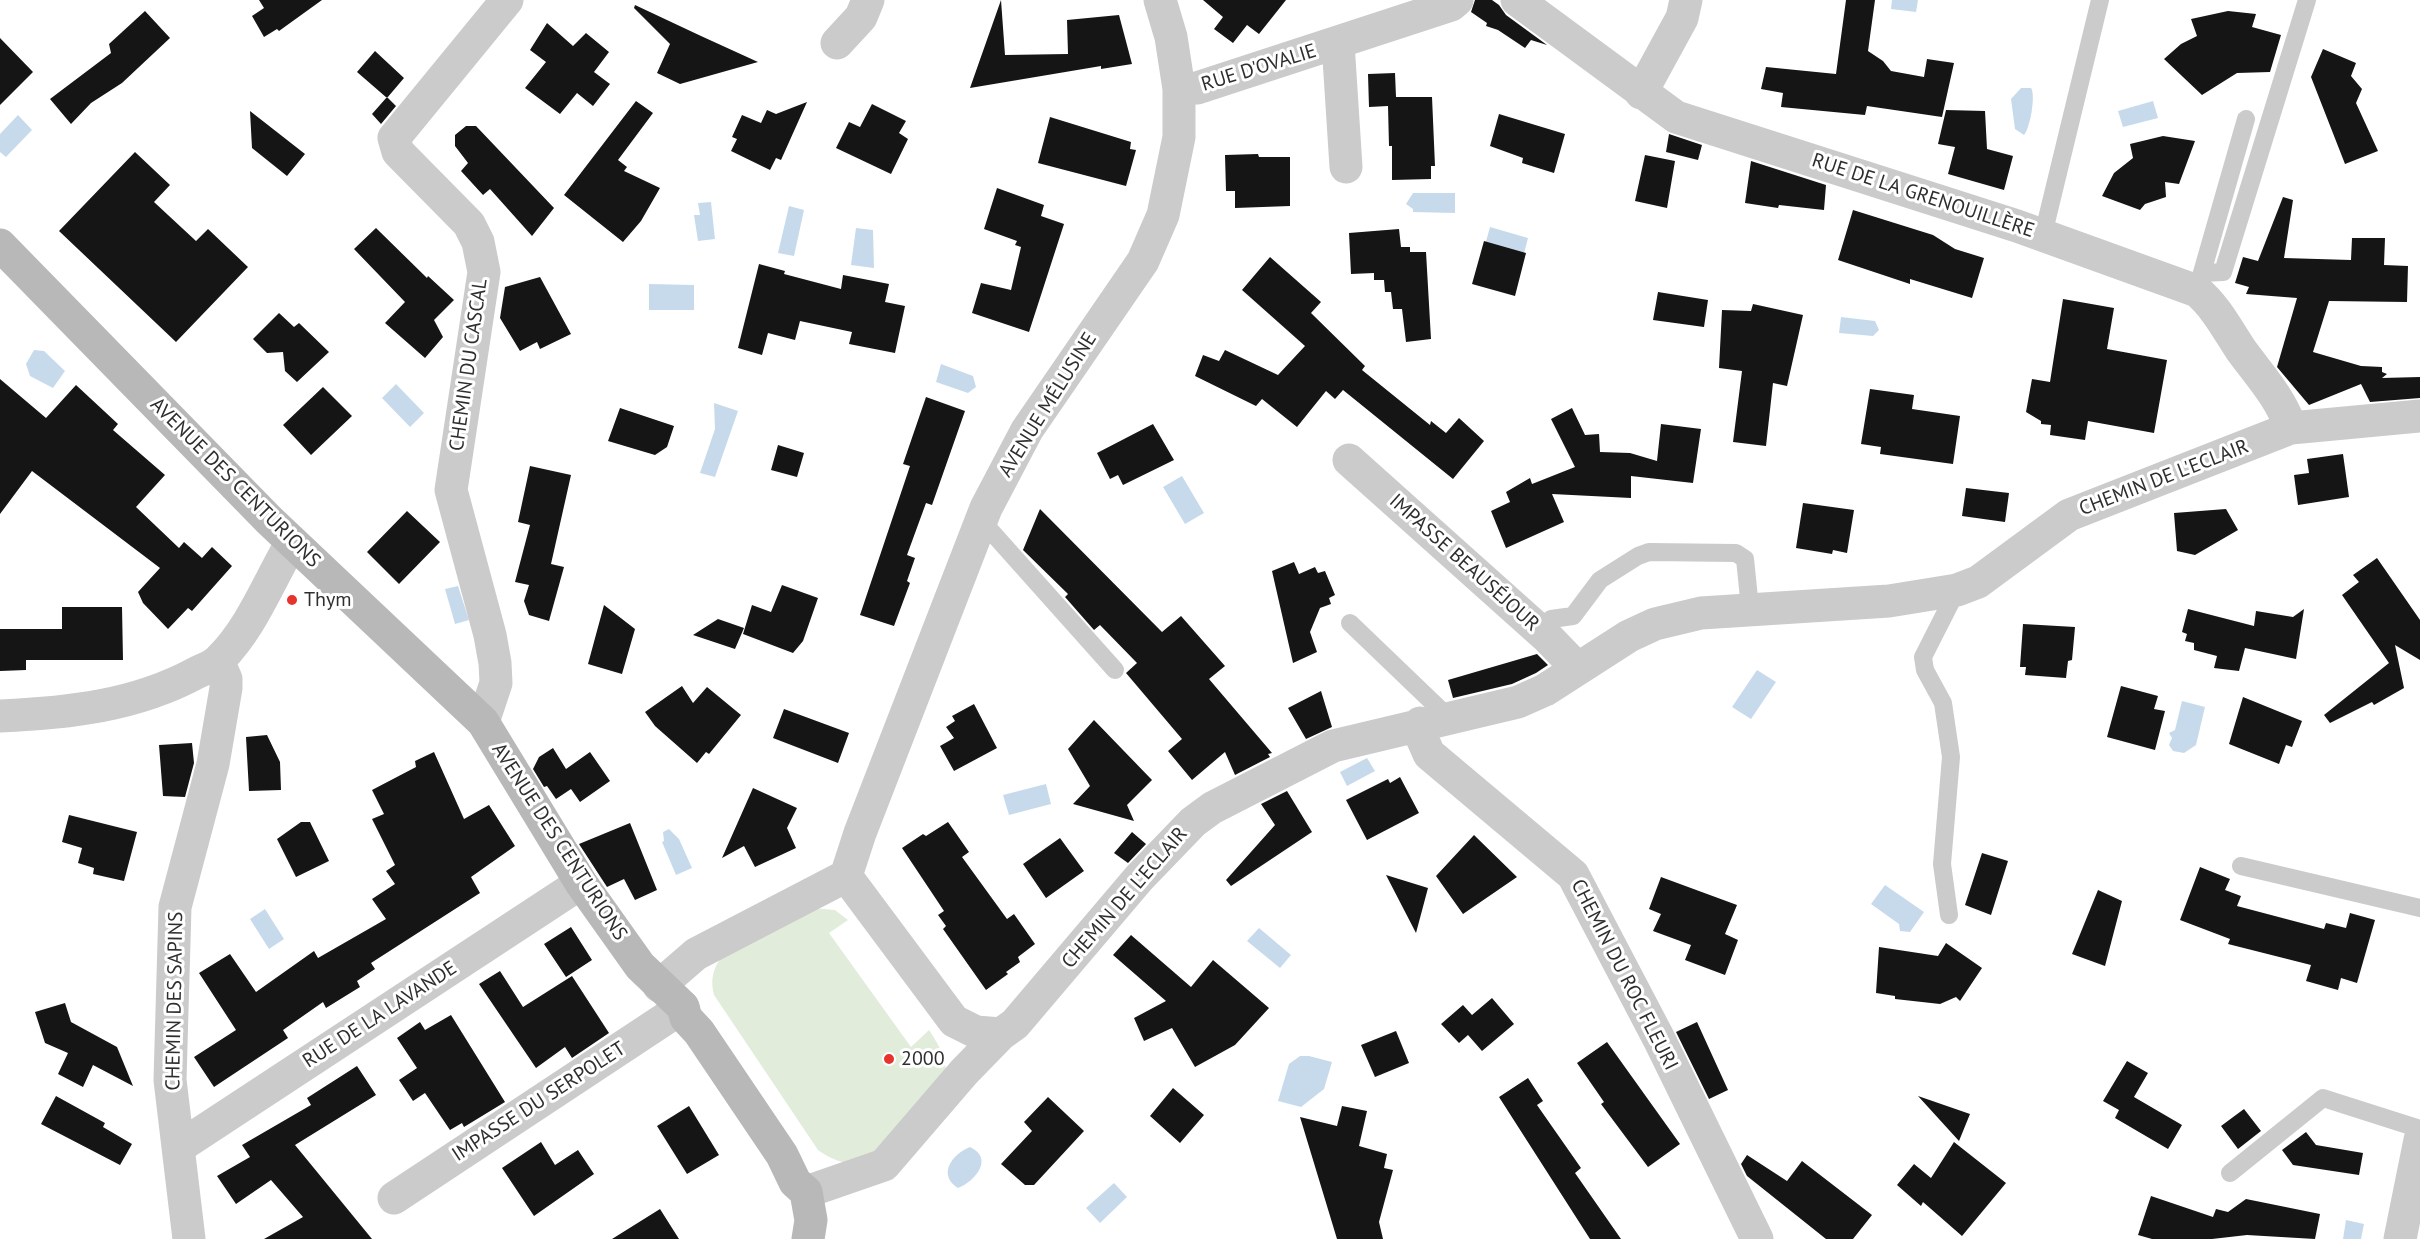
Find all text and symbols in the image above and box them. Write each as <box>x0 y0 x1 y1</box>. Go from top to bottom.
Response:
street label: RUE D'OVALIE <box>1199 39 1319 97</box>
street label: RUE DE LA GRENOUILLÈRE <box>1809 149 2037 243</box>
street label: CHEMIN DU CASCAL <box>445 277 493 453</box>
street label: AVENUE MÉLUSINE <box>994 328 1102 482</box>
street label: AVENUE DES CENTURIONS <box>145 393 325 573</box>
street label: CHEMIN DE L'ECLAIR <box>2076 435 2252 521</box>
street label: IMPASSE BEAUSÉJOUR <box>1384 489 1544 637</box>
place label: Thym <box>304 588 352 612</box>
marker: Thym <box>285 593 299 607</box>
street label: AVENUE DES CENTURIONS <box>486 739 632 945</box>
street label: CHEMIN DE L'ECLAIR <box>1057 822 1193 974</box>
street label: CHEMIN DU ROC FLEURI <box>1565 876 1683 1074</box>
street label: CHEMIN DES SAPINS <box>161 911 189 1091</box>
street label: RUE DE LA LAVANDE <box>299 956 461 1074</box>
street label: IMPASSE DU SERPOLET <box>448 1037 630 1167</box>
place label: 2000 <box>901 1047 945 1071</box>
marker: 2000 <box>882 1052 896 1066</box>

